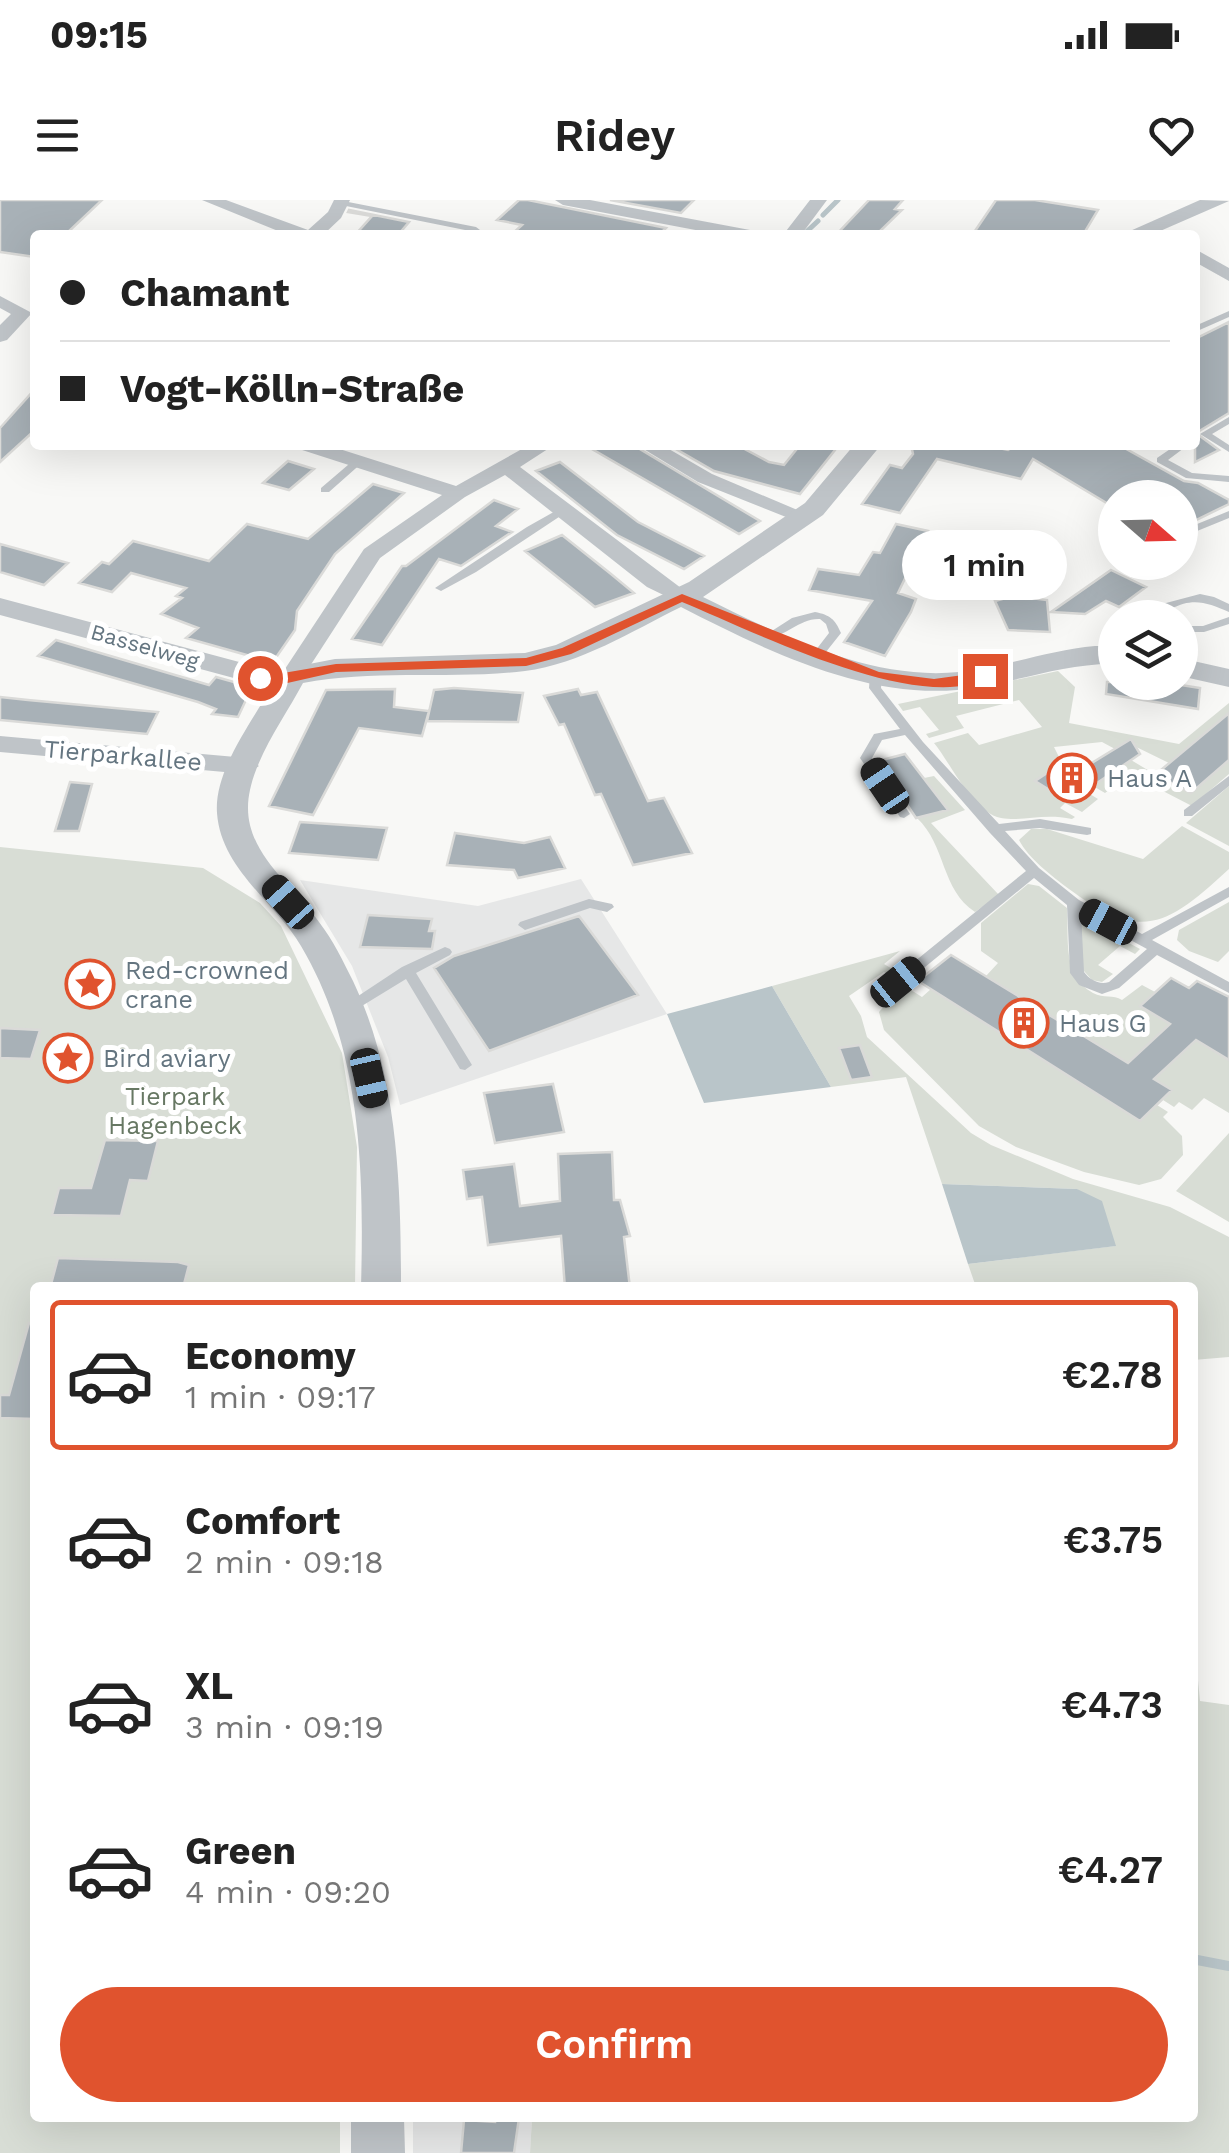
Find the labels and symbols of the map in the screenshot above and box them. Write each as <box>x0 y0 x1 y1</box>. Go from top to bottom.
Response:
north arrow <box>1098 480 1198 580</box>
callout: 1 min <box>902 531 1068 601</box>
street label: Basselweg <box>88 619 202 674</box>
route end <box>963 654 1008 699</box>
route start <box>238 656 283 701</box>
street label: Tierparkallee <box>43 734 203 777</box>
building icon: Haus A <box>1046 752 1098 804</box>
car <box>856 753 914 819</box>
place label: Haus A <box>1107 764 1192 793</box>
car <box>257 870 319 934</box>
car <box>1074 895 1142 949</box>
car <box>865 951 931 1013</box>
place label: Red-crowned crane <box>125 956 289 1014</box>
place icon: Red-crowned crane <box>64 958 116 1010</box>
building icon: Haus G <box>998 997 1050 1049</box>
place label: Haus G <box>1059 1009 1147 1038</box>
place icon: Bird aviary <box>42 1032 94 1084</box>
place label: Bird aviary <box>103 1044 231 1073</box>
car <box>348 1045 390 1111</box>
park label: Tierpark Hagenbeck <box>108 1082 242 1140</box>

